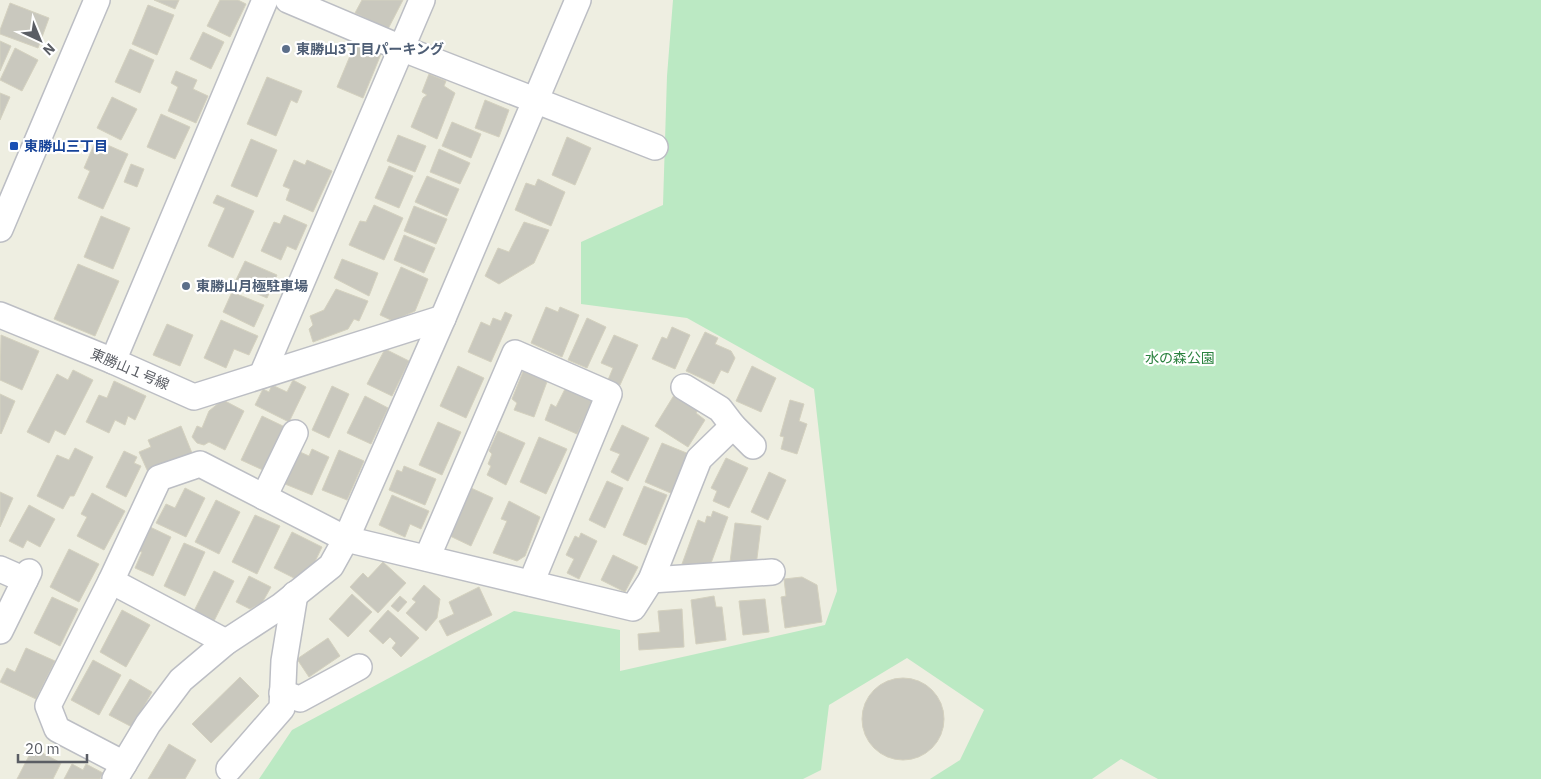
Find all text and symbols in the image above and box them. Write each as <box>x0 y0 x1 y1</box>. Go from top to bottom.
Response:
north arrow <box>15 15 65 65</box>
text: N <box>39 39 59 59</box>
place label: 東勝山3丁目パーキング <box>296 40 444 58</box>
marker: 東勝山3丁目パーキング <box>280 43 292 55</box>
place label: 東勝山三丁目 <box>24 137 108 155</box>
marker: 東勝山三丁目 <box>8 140 20 152</box>
place label: 東勝山月極駐車場 <box>196 277 308 295</box>
marker: 東勝山月極駐車場 <box>180 280 192 292</box>
street label: 東勝山１号線 <box>88 344 172 394</box>
park label: 水の森公園 <box>1145 349 1215 367</box>
scale bar <box>18 732 86 764</box>
text: 20 m <box>25 739 60 758</box>

